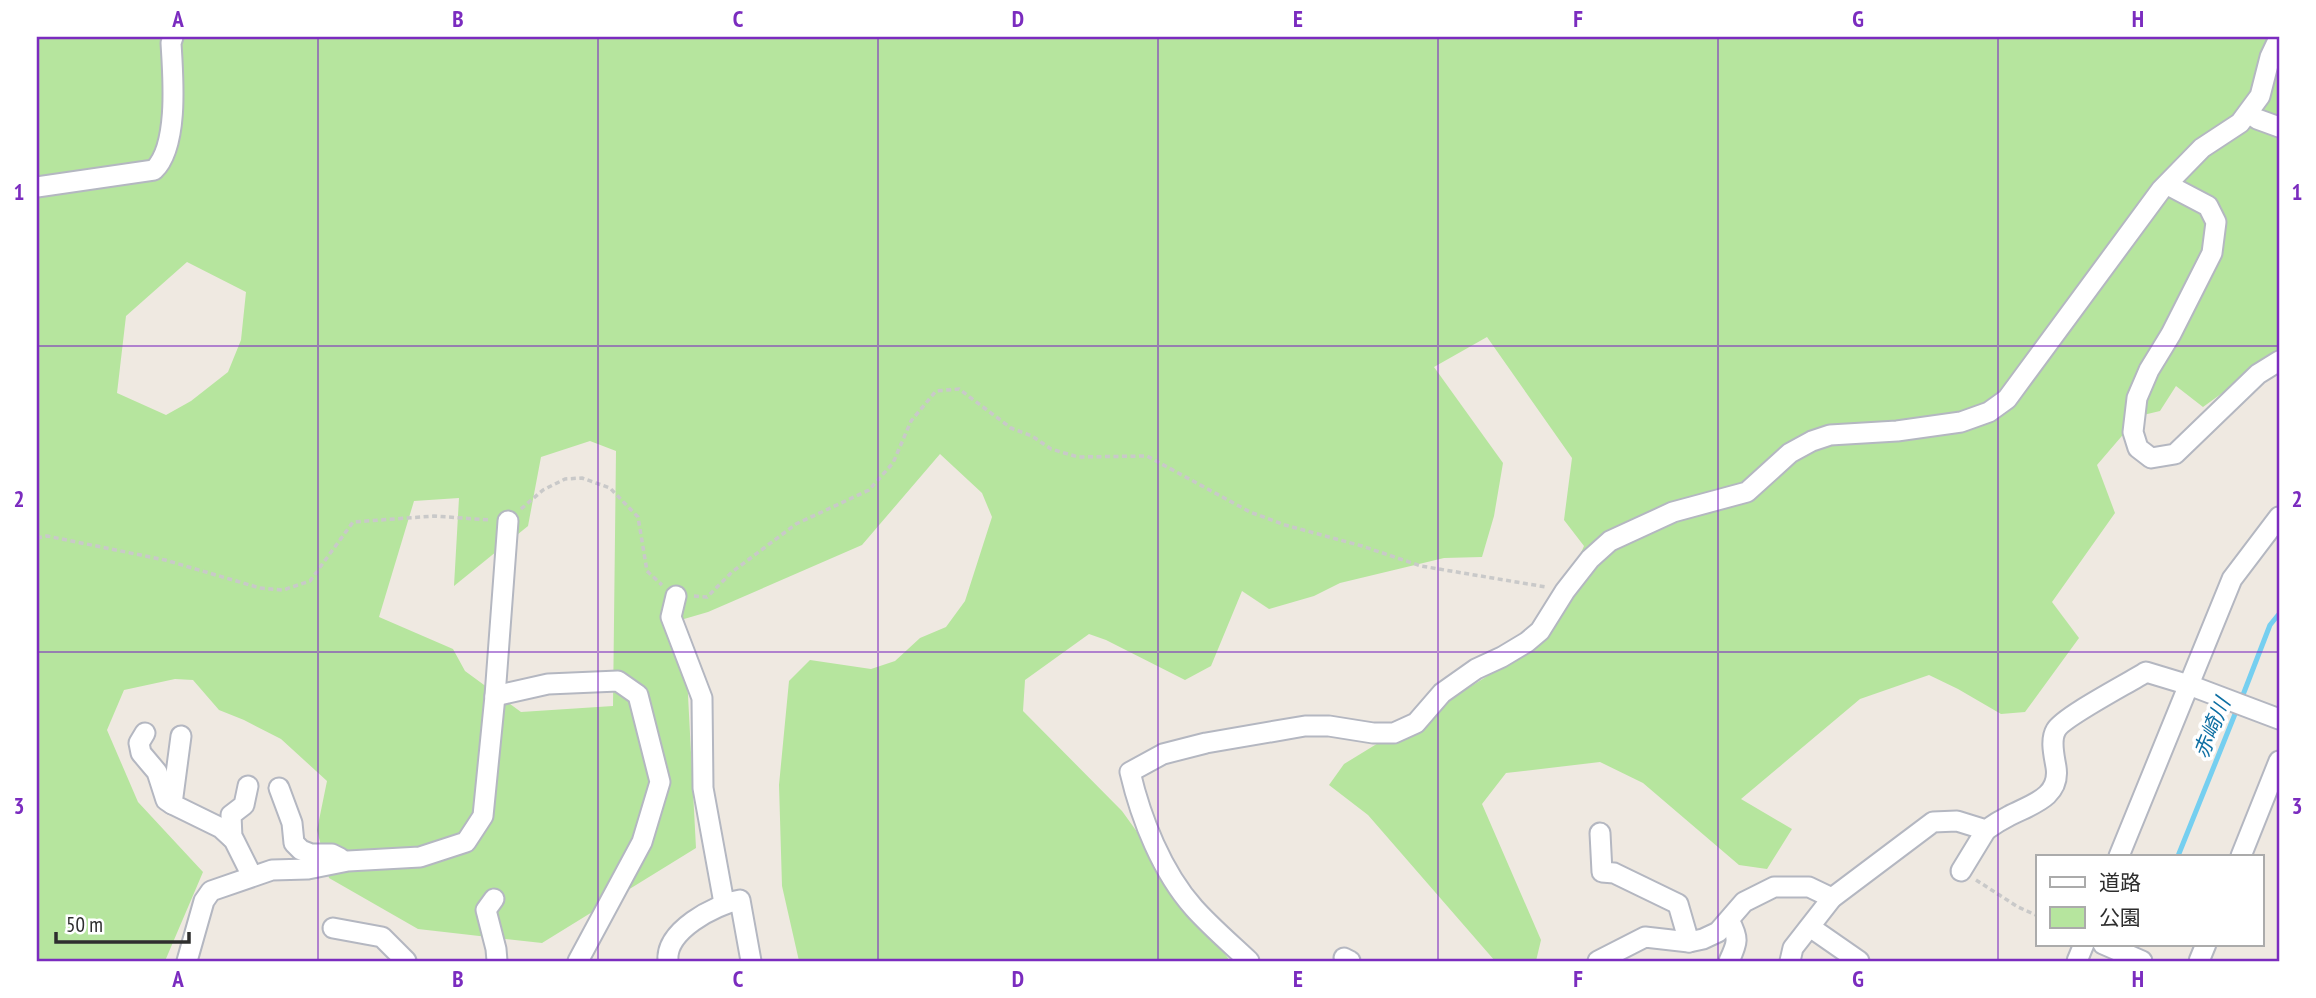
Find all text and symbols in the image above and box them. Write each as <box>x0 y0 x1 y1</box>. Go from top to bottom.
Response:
text: A <box>171 4 184 33</box>
text: B <box>452 4 464 33</box>
text: C <box>733 4 744 33</box>
text: D <box>1012 4 1024 33</box>
text: E <box>1293 4 1303 33</box>
text: F <box>1573 4 1583 33</box>
text: G <box>1852 4 1864 33</box>
text: H <box>2132 4 2144 33</box>
text: 1 <box>14 177 25 206</box>
text: 1 <box>2292 177 2303 206</box>
text: 2 <box>14 484 25 513</box>
text: 2 <box>2292 484 2303 513</box>
water label: 赤崎川 <box>2187 692 2237 762</box>
text: 3 <box>14 791 25 820</box>
text: 3 <box>2292 791 2303 820</box>
legend <box>2036 855 2264 946</box>
text: 道路 <box>2099 869 2141 896</box>
scale bar <box>56 900 189 944</box>
text: 公園 <box>2099 904 2141 931</box>
text: 50 m <box>66 911 103 938</box>
text: A <box>171 964 184 993</box>
text: B <box>452 964 464 993</box>
text: C <box>733 964 744 993</box>
text: D <box>1012 964 1024 993</box>
text: E <box>1293 964 1303 993</box>
text: F <box>1573 964 1583 993</box>
text: G <box>1852 964 1864 993</box>
text: H <box>2132 964 2144 993</box>

